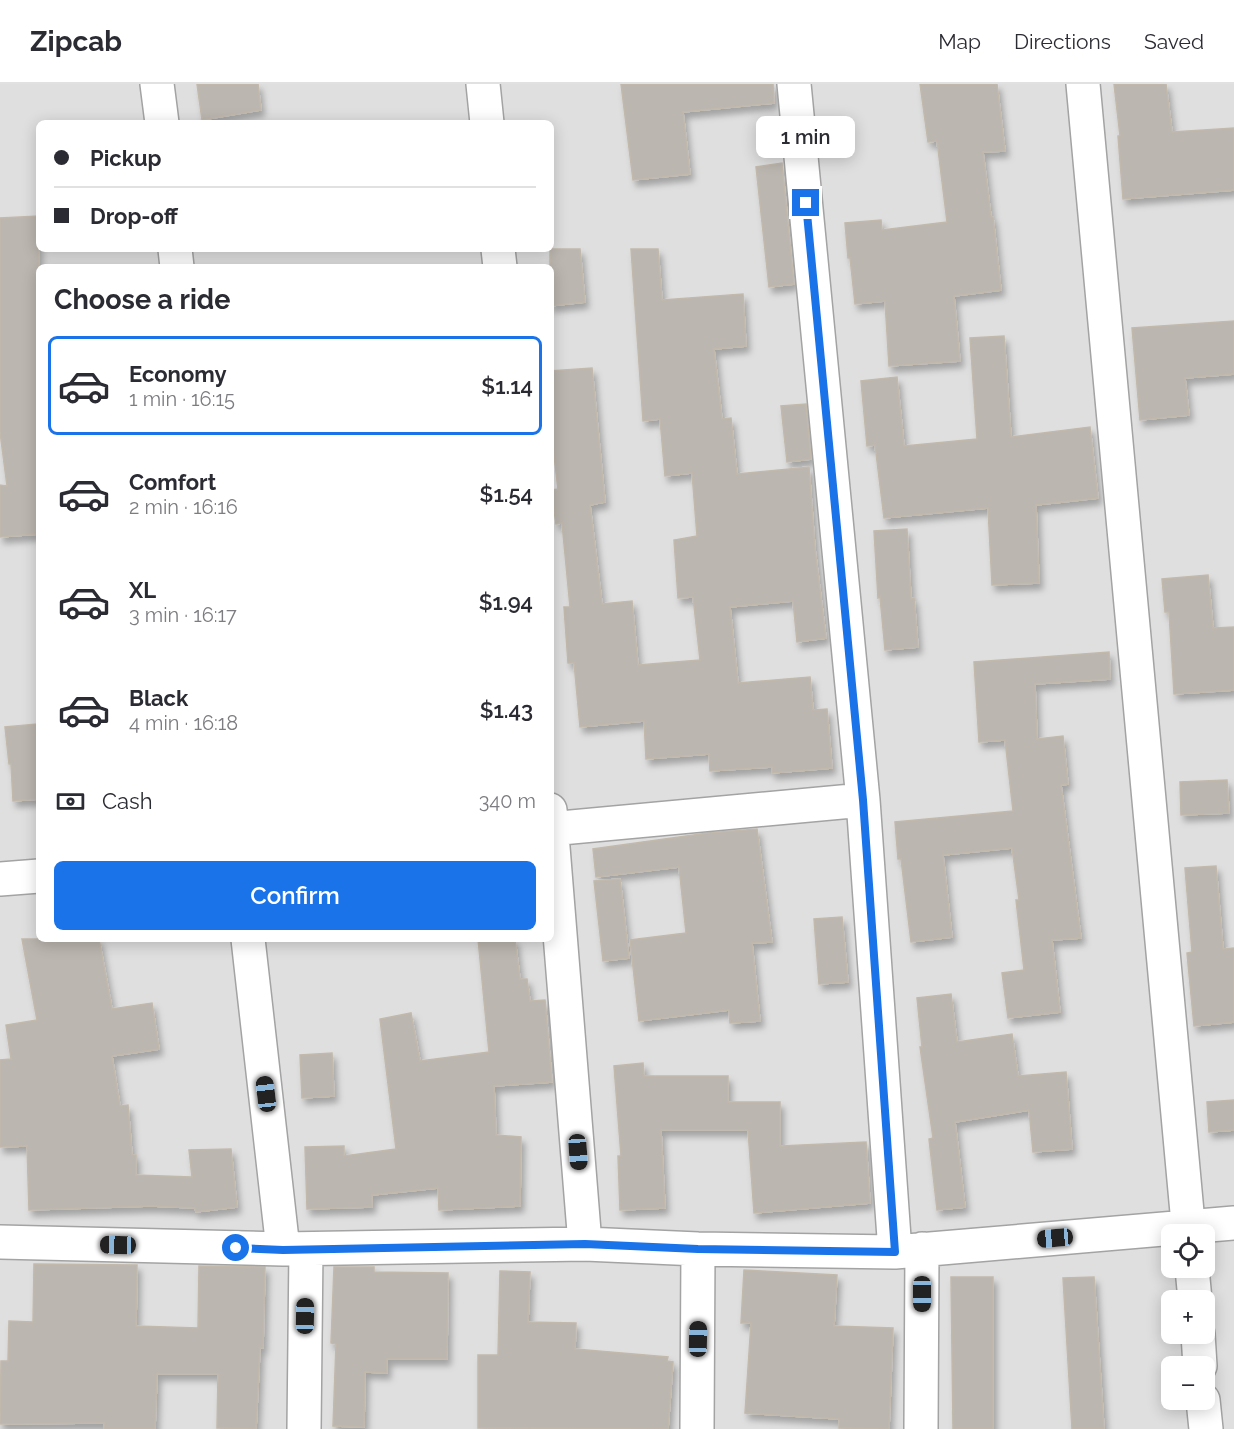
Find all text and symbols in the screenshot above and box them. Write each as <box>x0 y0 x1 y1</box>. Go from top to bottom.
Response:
text: Zipcab <box>30 25 122 58</box>
text: Map <box>938 29 981 54</box>
text: Directions <box>1014 29 1111 54</box>
text: Saved <box>1144 29 1204 54</box>
callout: 1 min <box>756 116 856 158</box>
text: 1 min <box>781 125 830 149</box>
text: Pickup <box>90 145 162 171</box>
route end <box>792 189 819 216</box>
text: Drop-off <box>90 203 178 229</box>
text: Choose a ride <box>54 284 230 315</box>
icon: car <box>57 359 111 413</box>
text: Economy <box>129 361 227 387</box>
text: $1.14 <box>481 373 533 399</box>
text: 1 min · 16:15 <box>129 387 235 411</box>
icon: car <box>57 467 111 521</box>
text: Comfort <box>129 469 216 495</box>
text: $1.54 <box>480 481 533 507</box>
text: 2 min · 16:16 <box>129 495 238 519</box>
icon: car <box>57 575 111 629</box>
text: XL <box>129 577 156 603</box>
text: $1.94 <box>479 589 533 615</box>
text: 3 min · 16:17 <box>129 603 237 627</box>
icon: car <box>57 683 111 737</box>
text: Black <box>129 685 188 711</box>
text: $1.43 <box>480 697 533 723</box>
text: 4 min · 16:18 <box>129 711 238 735</box>
icon: cash <box>54 785 87 818</box>
text: Cash <box>102 788 153 814</box>
text: 340 m <box>479 789 536 813</box>
button: Confirm <box>54 861 536 930</box>
car <box>255 1075 277 1113</box>
car <box>568 1133 588 1171</box>
map controls <box>1161 1224 1215 1410</box>
button: locate <box>1161 1224 1215 1278</box>
car <box>1036 1227 1074 1249</box>
route start <box>222 1234 249 1261</box>
car <box>100 1236 136 1254</box>
car <box>913 1276 931 1312</box>
button: + <box>1161 1290 1215 1344</box>
car <box>296 1298 314 1334</box>
car <box>689 1321 707 1357</box>
button: − <box>1161 1356 1215 1410</box>

